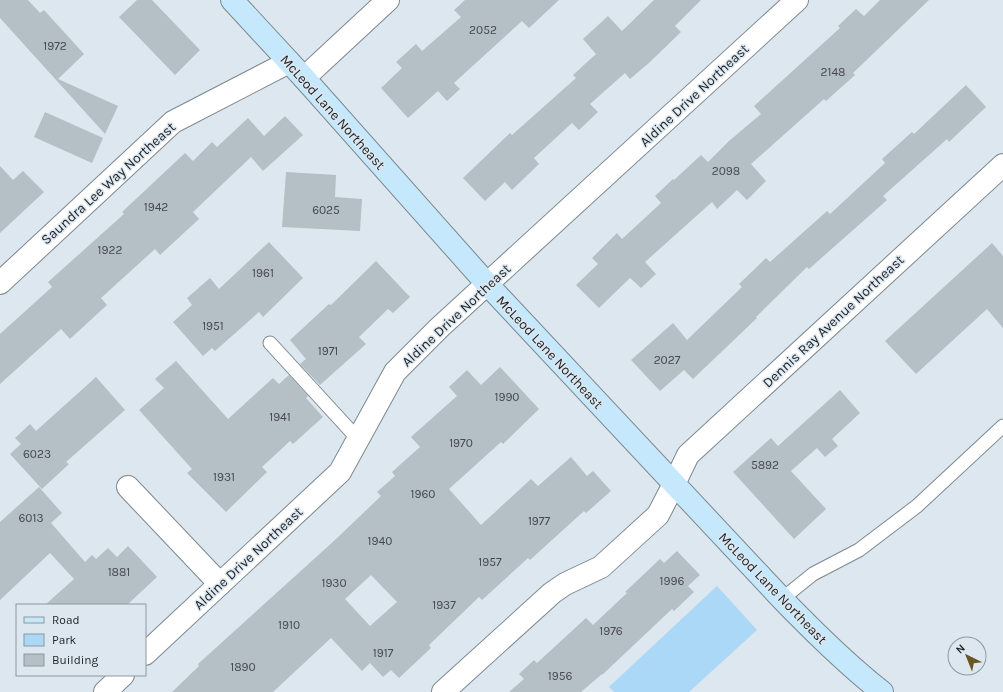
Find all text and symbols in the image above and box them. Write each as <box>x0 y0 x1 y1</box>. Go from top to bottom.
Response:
house number: 2052 <box>469 23 497 37</box>
house number: 1972 <box>43 39 67 53</box>
street label: Aldine Drive Northeast <box>636 40 752 150</box>
street label: McLeod Lane Northeast <box>277 51 389 173</box>
house number: 2148 <box>821 65 846 79</box>
street label: Saundra Lee Way Northeast <box>38 119 179 248</box>
house number: 2098 <box>712 164 740 178</box>
house number: 1942 <box>144 200 168 214</box>
house number: 6025 <box>312 203 340 217</box>
house number: 1922 <box>98 243 122 257</box>
street label: Dennis Ray Avenue Northeast <box>759 251 908 391</box>
street label: Aldine Drive Northeast <box>398 260 514 370</box>
house number: 1961 <box>252 266 274 280</box>
street label: McLeod Lane Northeast <box>493 292 607 413</box>
house number: 1951 <box>202 319 224 333</box>
house number: 1971 <box>318 344 338 358</box>
house number: 2027 <box>654 353 681 367</box>
house number: 1990 <box>494 390 520 404</box>
house number: 1941 <box>269 410 291 424</box>
house number: 1970 <box>449 436 473 450</box>
house number: 6023 <box>23 447 51 461</box>
house number: 5892 <box>751 458 779 472</box>
house number: 1931 <box>213 470 235 484</box>
house number: 1960 <box>411 487 435 501</box>
street label: Aldine Drive Northeast <box>190 503 306 613</box>
house number: 6013 <box>18 511 44 525</box>
house number: 1977 <box>528 514 550 528</box>
street label: McLeod Lane Northeast <box>715 529 830 648</box>
house number: 1940 <box>368 534 392 548</box>
house number: 1957 <box>478 555 502 569</box>
house number: 1881 <box>108 565 130 579</box>
house number: 1996 <box>660 574 685 588</box>
house number: 1930 <box>321 576 347 590</box>
house number: 1937 <box>432 598 456 612</box>
legend <box>16 604 146 676</box>
text: Road <box>52 613 80 627</box>
house number: 1910 <box>278 618 300 632</box>
house number: 1976 <box>599 624 623 638</box>
text: Park <box>52 633 77 647</box>
north arrow <box>947 636 987 676</box>
text: N <box>953 642 968 656</box>
house number: 1917 <box>373 646 394 660</box>
text: Building <box>52 653 99 667</box>
house number: 1890 <box>230 660 256 674</box>
house number: 1956 <box>548 669 572 683</box>

